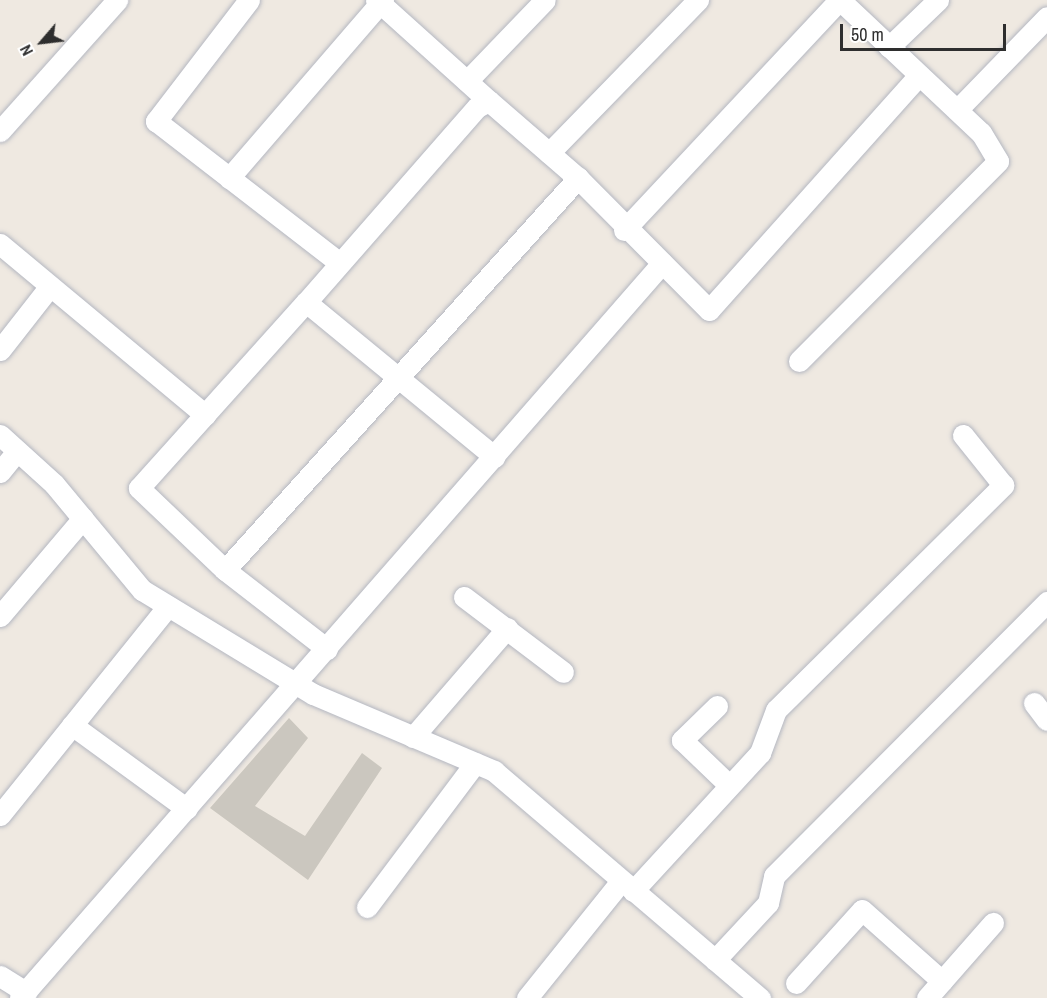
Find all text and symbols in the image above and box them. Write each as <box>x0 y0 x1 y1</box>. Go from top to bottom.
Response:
north arrow <box>12 12 72 72</box>
scale bar <box>843 12 1010 50</box>
text: 50 m <box>851 22 884 47</box>
text: N <box>14 41 38 60</box>

